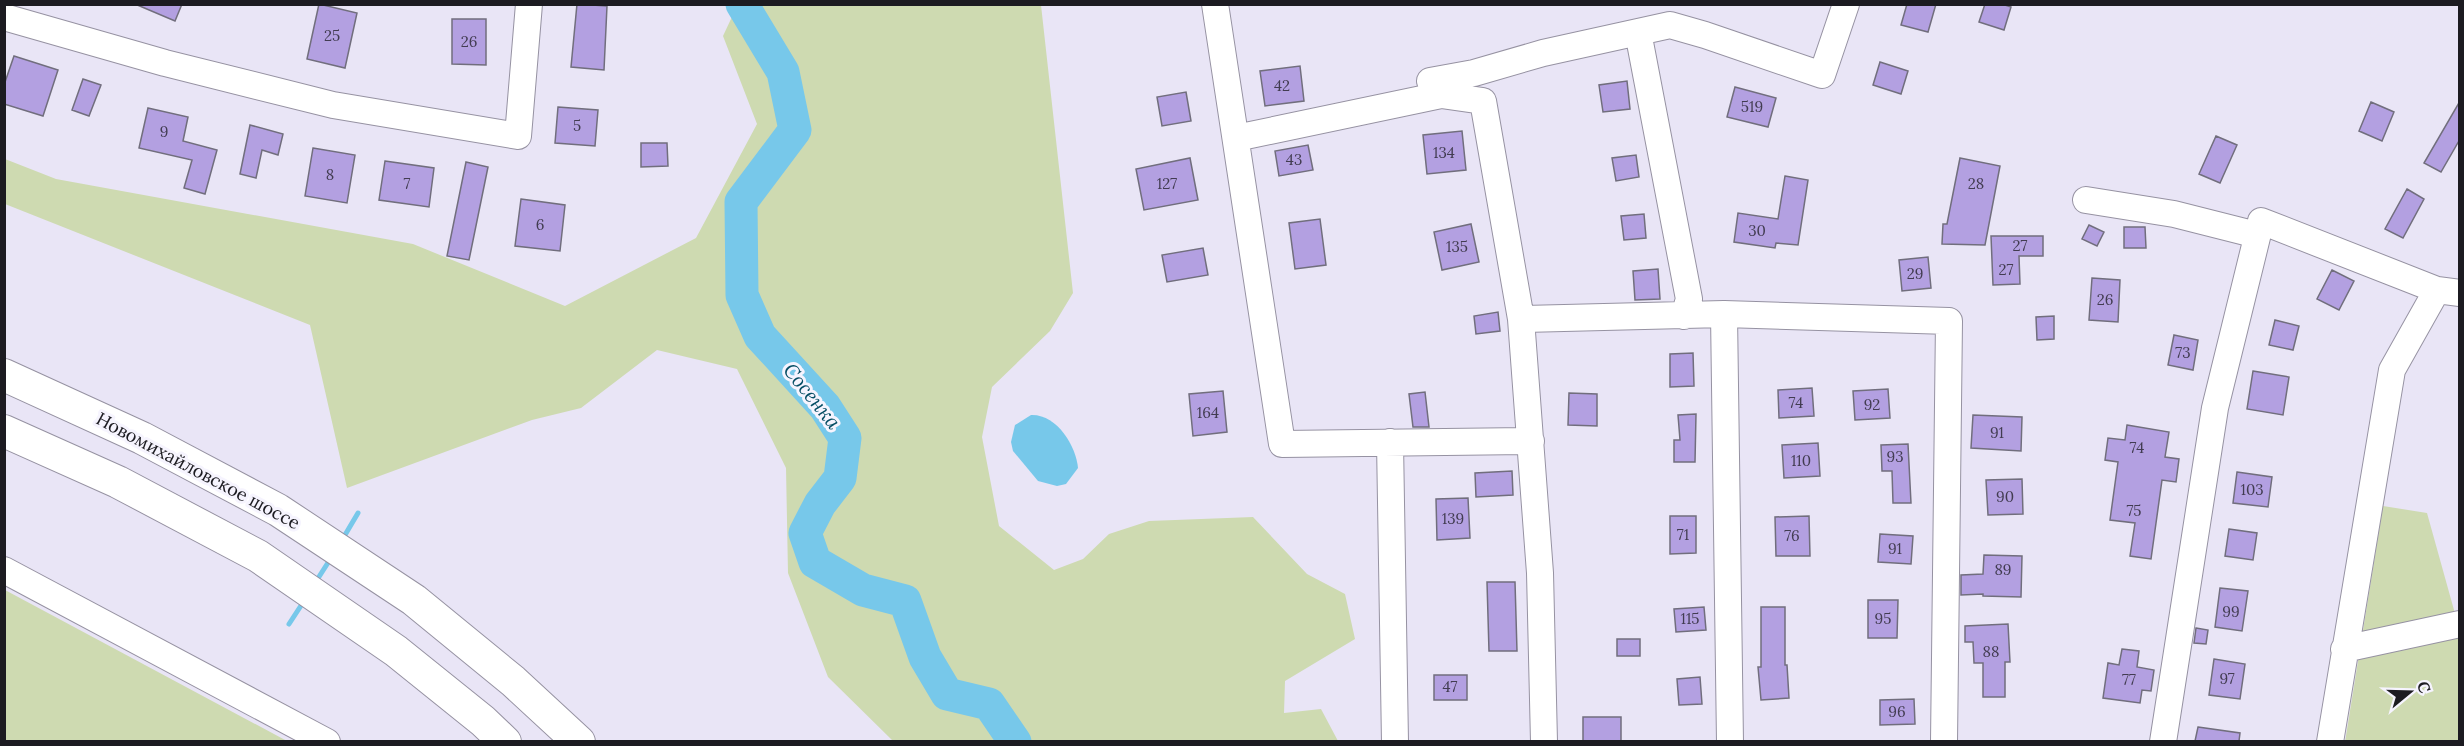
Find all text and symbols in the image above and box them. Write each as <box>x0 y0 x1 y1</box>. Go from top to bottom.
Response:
house number: 25 <box>324 26 340 45</box>
house number: 26 <box>461 32 477 51</box>
house number: 42 <box>1274 76 1290 95</box>
house number: 519 <box>1741 97 1763 116</box>
house number: 5 <box>573 116 581 135</box>
house number: 9 <box>160 122 168 141</box>
house number: 134 <box>1433 143 1455 162</box>
house number: 43 <box>1286 150 1302 169</box>
house number: 8 <box>326 165 334 184</box>
house number: 7 <box>404 174 411 193</box>
house number: 127 <box>1157 174 1177 193</box>
house number: 28 <box>1968 174 1984 193</box>
house number: 6 <box>536 215 544 234</box>
house number: 30 <box>1748 221 1766 240</box>
house number: 27 <box>2013 236 2028 255</box>
house number: 135 <box>1446 237 1468 256</box>
house number: 27 <box>1999 260 2014 279</box>
house number: 29 <box>1907 264 1923 283</box>
house number: 26 <box>2097 290 2113 309</box>
house number: 73 <box>2175 343 2191 362</box>
water label: Сосенка <box>778 358 847 434</box>
house number: 74 <box>1789 393 1803 412</box>
house number: 92 <box>1864 395 1880 414</box>
house number: 164 <box>1197 403 1219 422</box>
street label: Новомихайловское шоссе <box>92 407 304 534</box>
house number: 91 <box>1990 423 2004 442</box>
house number: 74 <box>2130 438 2144 457</box>
house number: 93 <box>1886 447 1904 466</box>
house number: 110 <box>1791 451 1811 470</box>
house number: 103 <box>2240 480 2264 499</box>
house number: 90 <box>1996 487 2014 506</box>
house number: 75 <box>2126 501 2142 520</box>
house number: 139 <box>1442 509 1464 528</box>
house number: 71 <box>1677 525 1689 544</box>
house number: 76 <box>1784 526 1800 545</box>
house number: 91 <box>1888 539 1902 558</box>
house number: 89 <box>1995 560 2012 579</box>
house number: 99 <box>2222 602 2240 621</box>
house number: 115 <box>1680 609 1700 628</box>
house number: 95 <box>1875 609 1891 628</box>
house number: 88 <box>1983 642 1999 661</box>
north arrow <box>2380 662 2440 722</box>
house number: 97 <box>2219 669 2235 688</box>
house number: 77 <box>2122 670 2136 689</box>
house number: 47 <box>1442 677 1458 696</box>
text: С <box>2413 679 2435 696</box>
house number: 96 <box>1888 702 1906 721</box>

